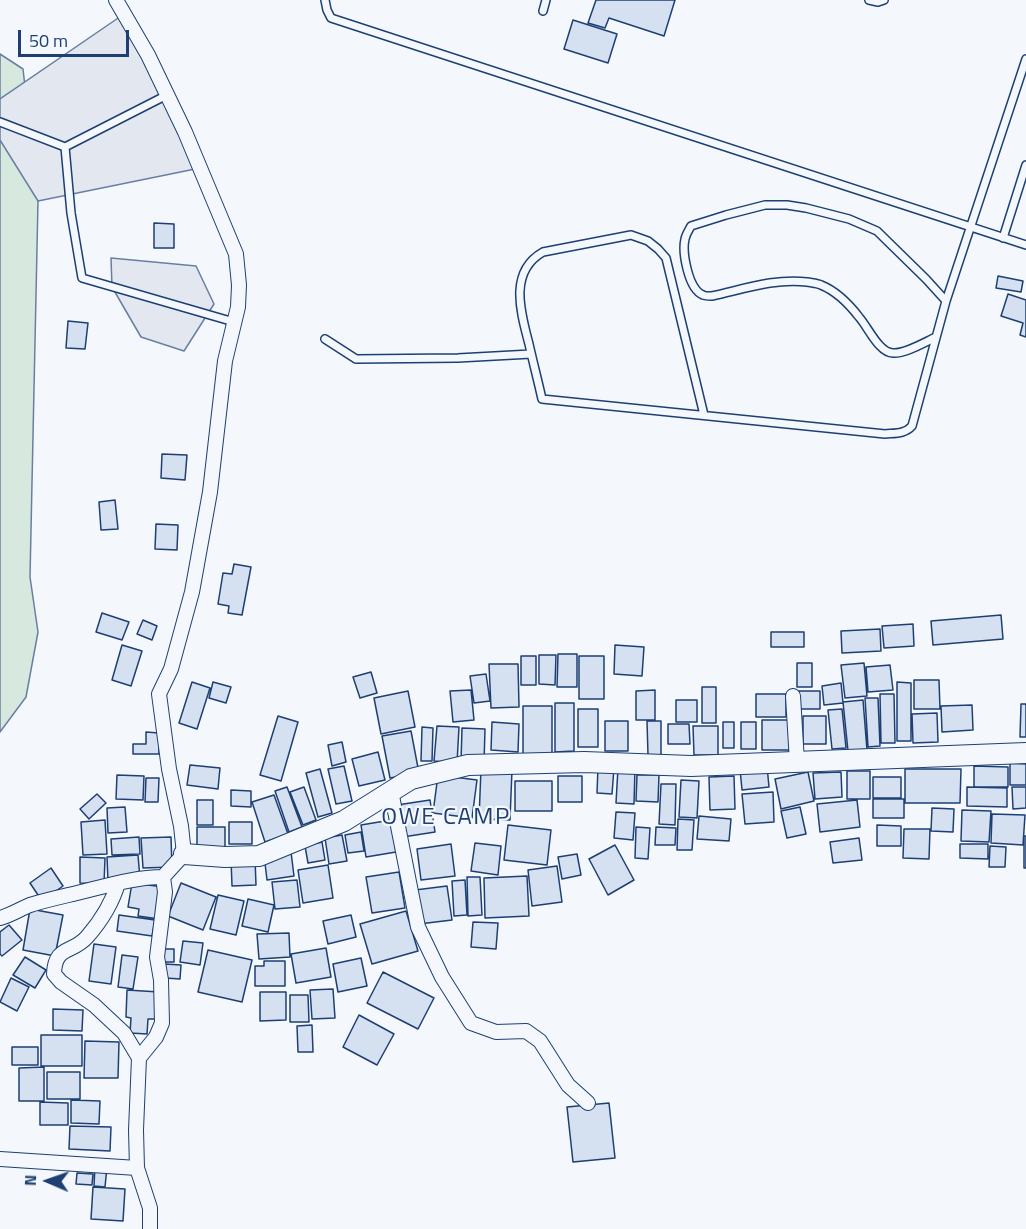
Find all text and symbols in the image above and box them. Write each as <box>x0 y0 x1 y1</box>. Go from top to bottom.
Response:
scale bar <box>21 18 132 56</box>
text: 50 m <box>29 27 68 54</box>
district label: OWE CAMP <box>381 804 511 832</box>
north arrow <box>18 1151 78 1211</box>
text: N <box>18 1174 42 1186</box>

